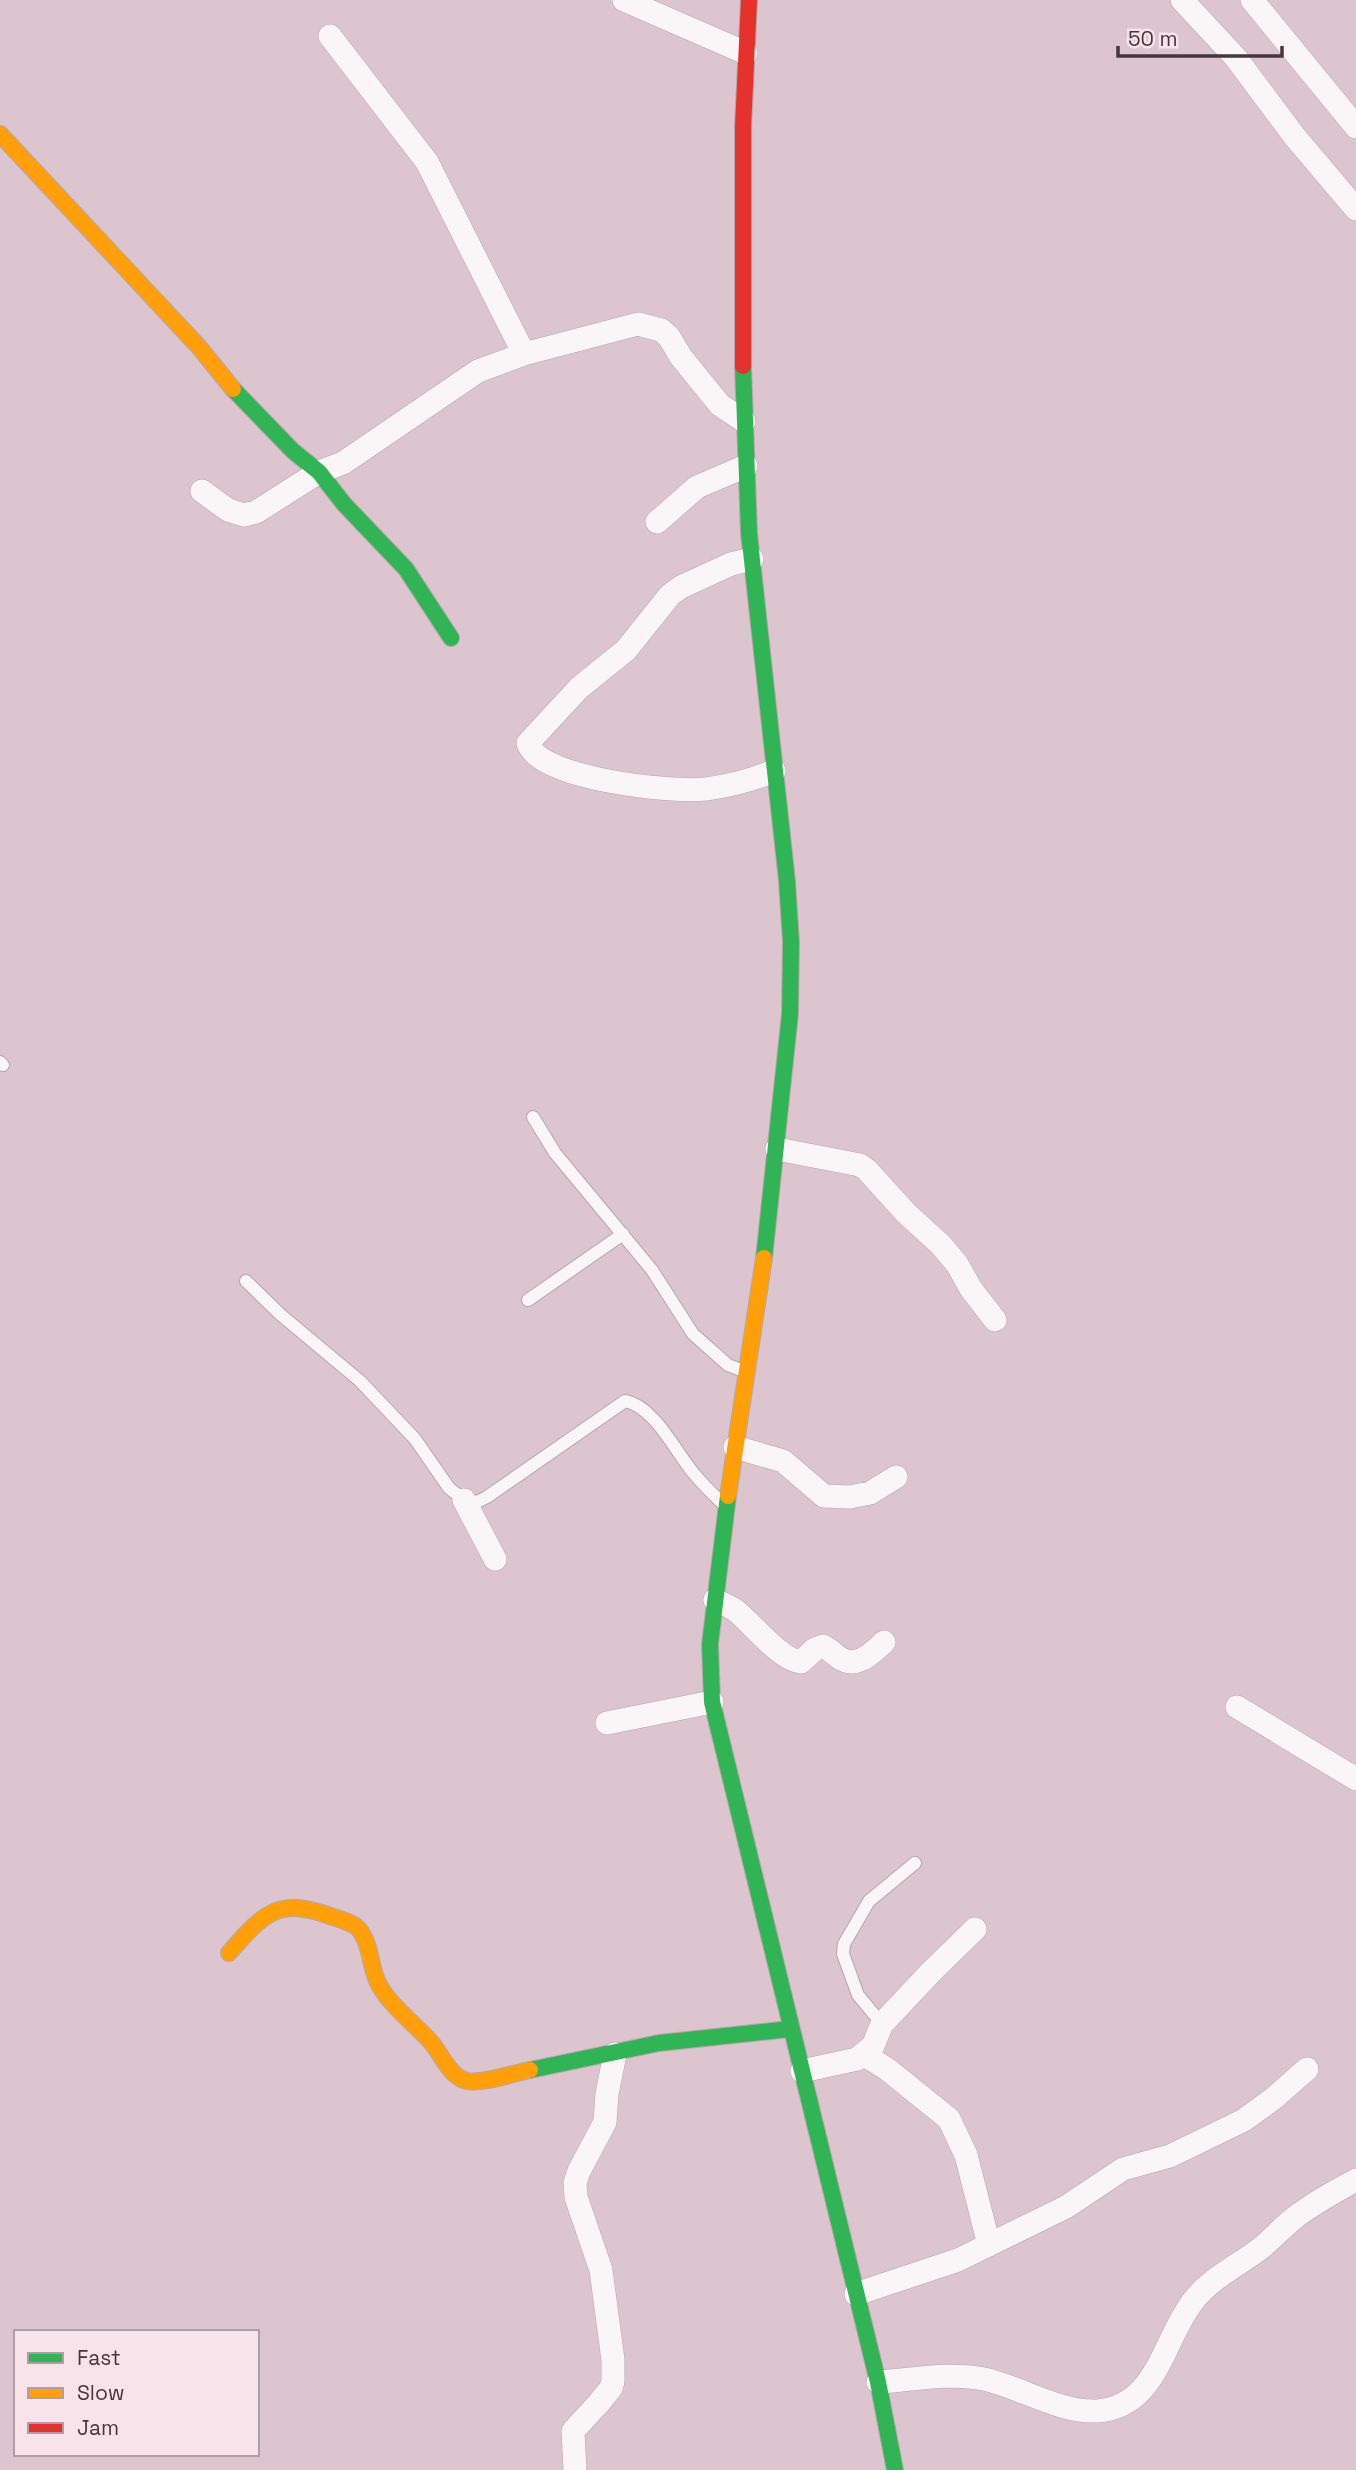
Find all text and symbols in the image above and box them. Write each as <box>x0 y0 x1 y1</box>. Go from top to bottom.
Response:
scale bar <box>1118 14 1282 58</box>
text: 50 m <box>1128 25 1178 52</box>
legend <box>14 2330 259 2456</box>
text: Fast <box>77 2344 121 2371</box>
text: Slow <box>77 2379 125 2406</box>
text: Jam <box>77 2414 119 2441</box>

